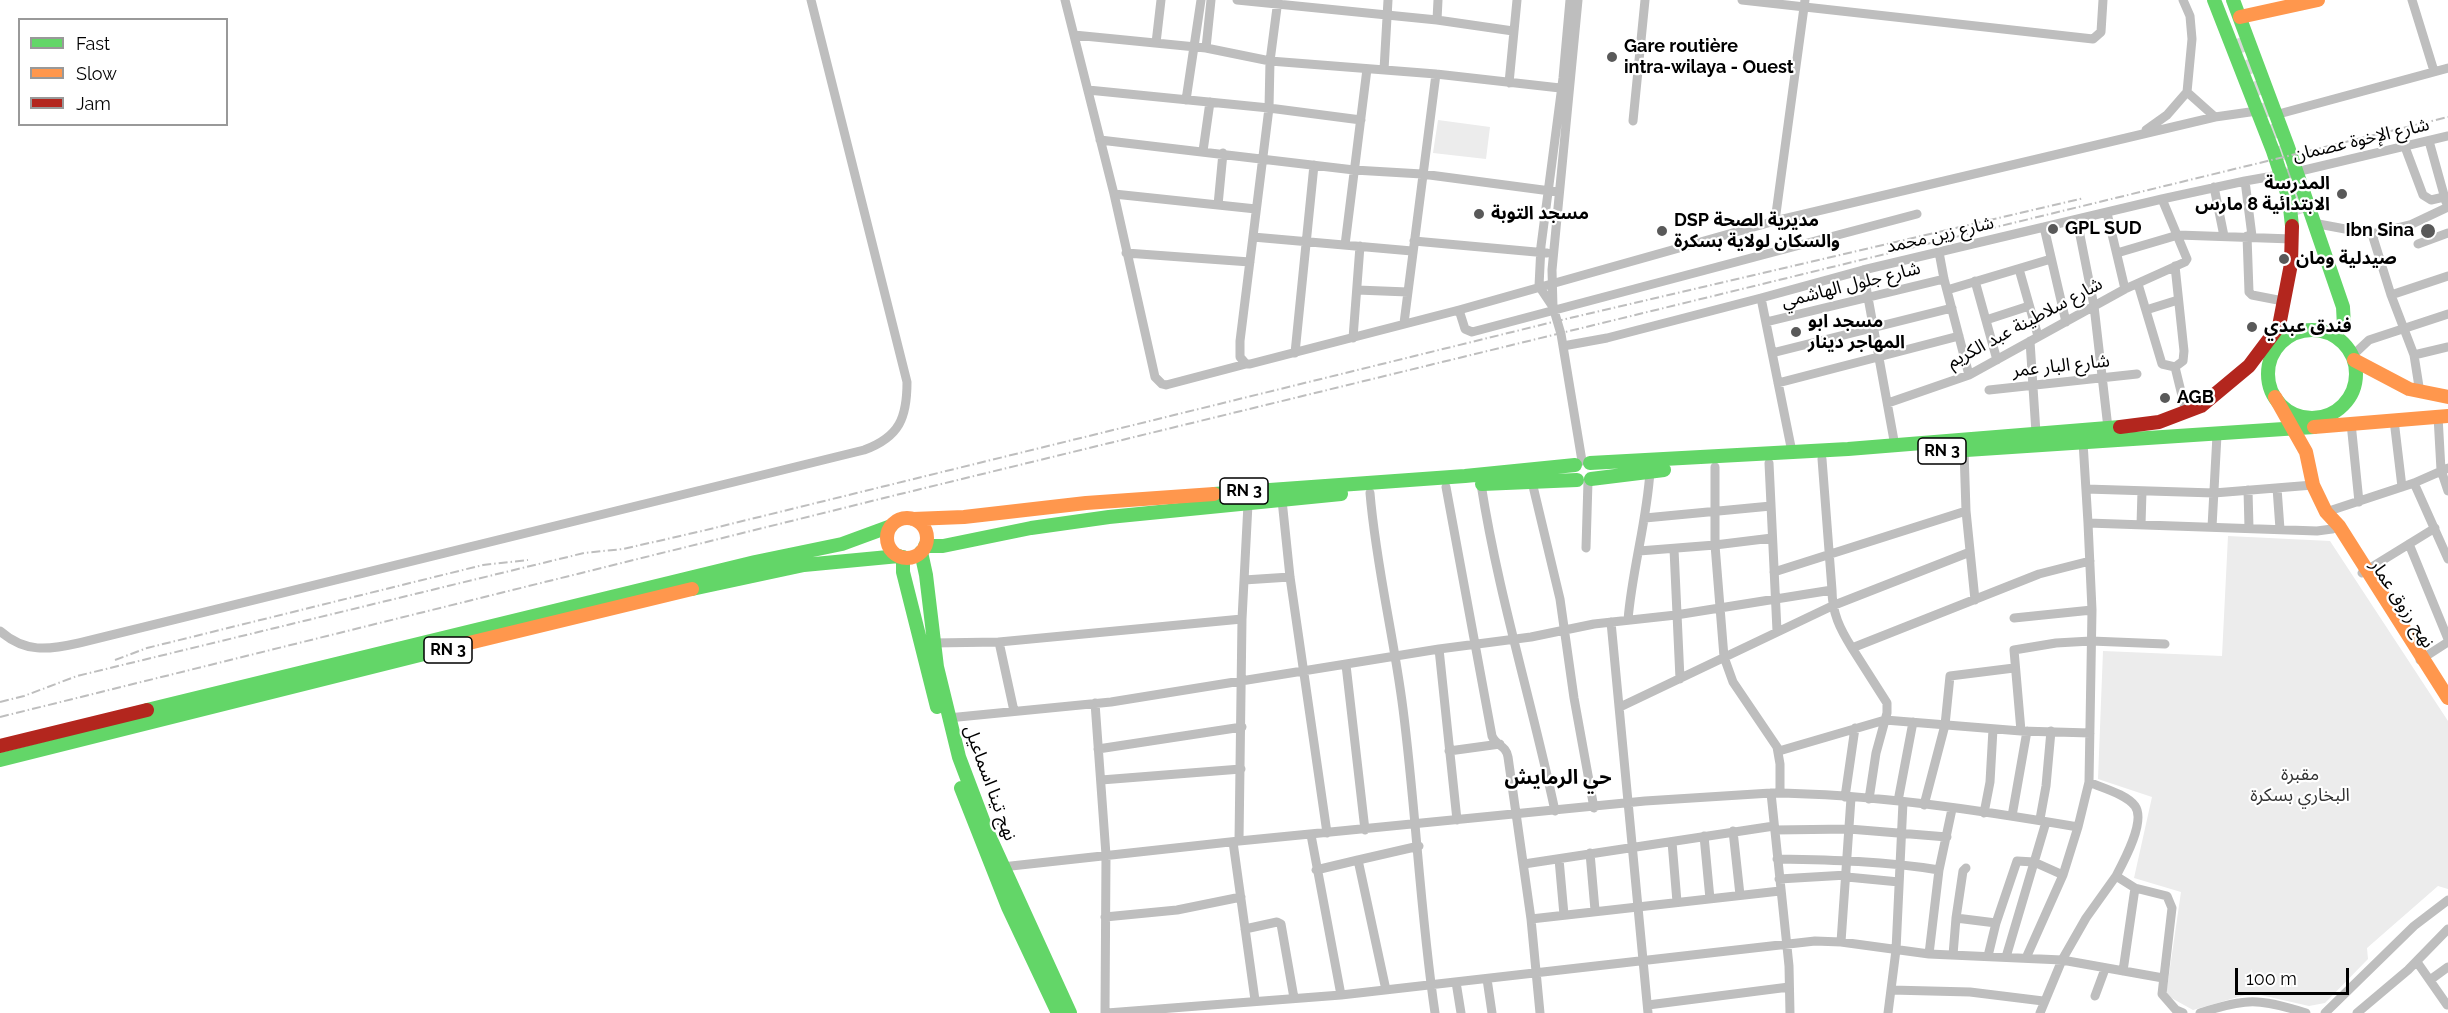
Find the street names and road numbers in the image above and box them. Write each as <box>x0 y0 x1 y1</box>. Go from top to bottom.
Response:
street label: شارع الإخوة عصمان <box>2291 114 2431 166</box>
street label: شارع زين محمد <box>1884 212 1996 258</box>
street label: شارع جلول الهاشمي <box>1779 257 1923 313</box>
street label: شارع سلاطينة عبد الكريم <box>1944 273 2106 373</box>
street label: شارع البار عمر <box>2011 350 2111 382</box>
road number: RN 3 <box>1918 438 1966 464</box>
road number: RN 3 <box>1220 478 1268 504</box>
street label: نهج رزوق عمار <box>2365 556 2439 652</box>
road number: RN 3 <box>424 637 472 663</box>
street label: نهج تينا اسماعيل <box>959 722 1021 844</box>

